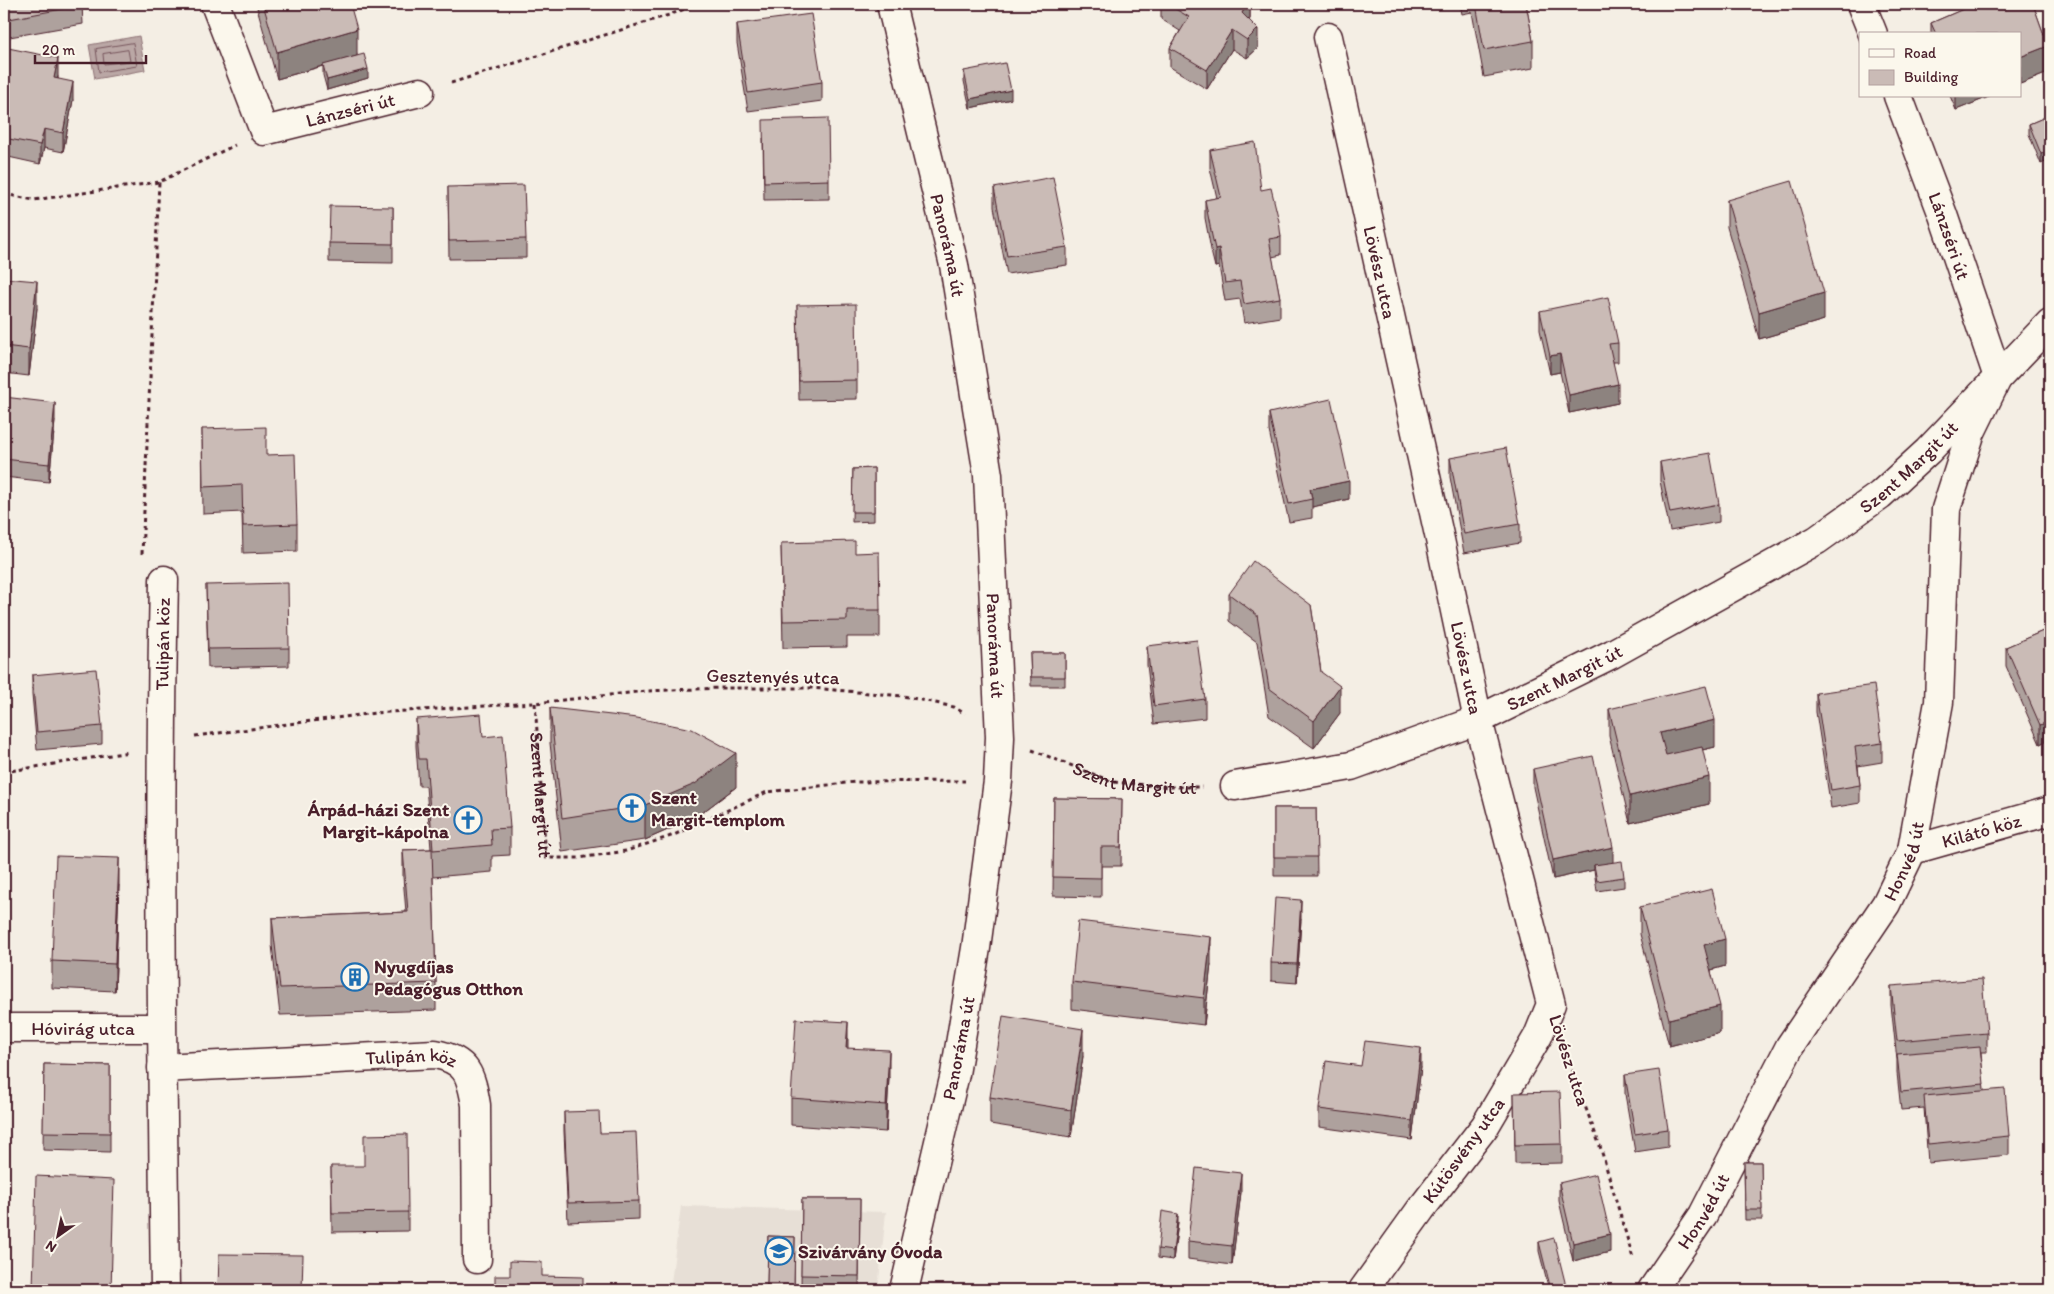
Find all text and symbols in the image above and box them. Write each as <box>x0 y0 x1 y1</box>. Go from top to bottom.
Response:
scale bar <box>35 32 146 64</box>
legend <box>1859 32 2022 98</box>
text: 20 m <box>42 41 76 59</box>
text: Road <box>1904 44 1937 62</box>
text: Building <box>1904 68 1958 86</box>
street label: Lánzséri út <box>303 88 397 132</box>
street label: Lánzséri út <box>1923 189 1975 283</box>
street label: Panoráma út <box>925 191 970 299</box>
street label: Lövész utca <box>1358 224 1401 321</box>
street label: Szent Margit út <box>1855 416 1963 518</box>
street label: Panoráma út <box>981 592 1009 699</box>
street label: Tulipán köz <box>150 597 175 690</box>
street label: Lövész utca <box>1446 619 1488 717</box>
street label: Szent Margit út <box>1503 640 1626 716</box>
street label: Gesztenyés utca <box>706 664 840 689</box>
street label: Szent Margit út <box>525 731 557 858</box>
street label: Szent Margit út <box>1069 756 1197 799</box>
place label: Szent Margit-templom <box>651 786 785 831</box>
church icon: Szent Margit-templom <box>617 793 647 823</box>
place label: Árpád-házi Szent Margit-kápolna <box>307 798 450 843</box>
church icon: Árpád-házi Szent Margit-kápolna <box>453 805 483 835</box>
street label: Kilátó köz <box>1939 809 2024 853</box>
street label: Honvéd út <box>1878 820 1929 905</box>
place label: Nyugdíjas Pedagógus Otthon <box>374 955 523 1000</box>
building icon: Nyugdíjas Pedagógus Otthon <box>340 962 370 992</box>
street label: Panoráma út <box>937 994 980 1102</box>
street label: Lövész utca <box>1544 1012 1595 1109</box>
street label: Hóvirág utca <box>31 1017 135 1040</box>
street label: Tulipán köz <box>365 1043 462 1072</box>
street label: Kútösvény utca <box>1417 1093 1510 1208</box>
street label: Honvéd út <box>1672 1170 1734 1254</box>
north arrow <box>32 1212 82 1262</box>
school or university icon: Szivárvány Óvoda <box>764 1236 794 1266</box>
text: N <box>43 1237 60 1256</box>
place label: Szivárvány Óvoda <box>798 1240 943 1263</box>

